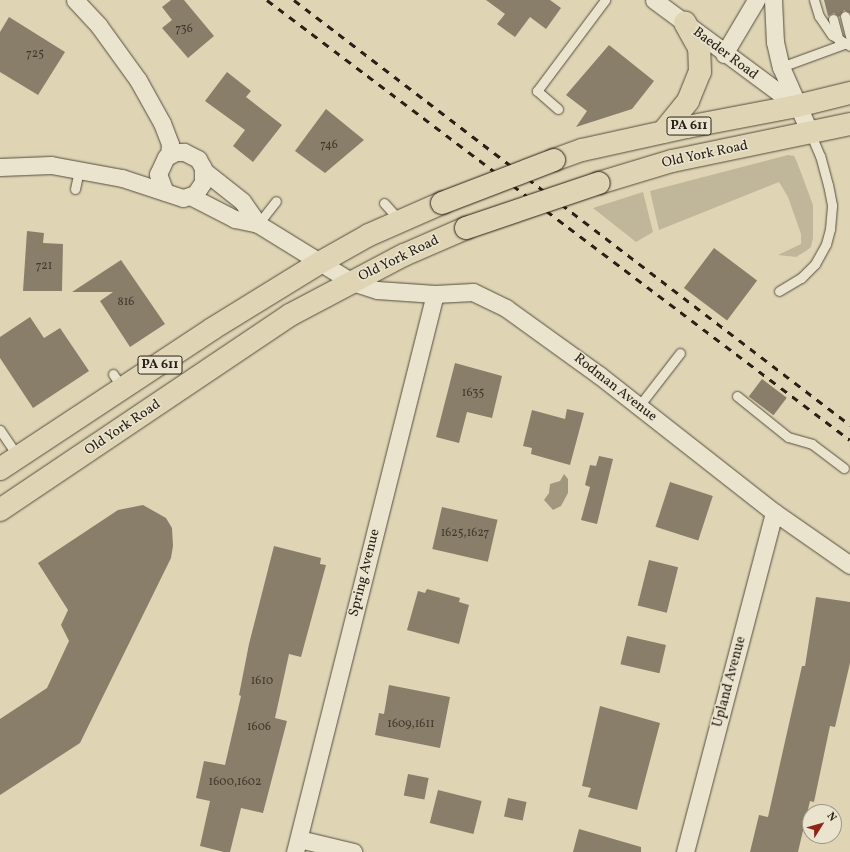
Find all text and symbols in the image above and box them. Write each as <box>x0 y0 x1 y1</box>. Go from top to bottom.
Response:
house number: 736 <box>175 23 193 37</box>
street label: Baeder Road <box>689 24 761 84</box>
house number: 725 <box>26 48 44 62</box>
road number: PA 611 <box>666 115 712 137</box>
street label: Old York Road <box>660 138 750 172</box>
house number: 746 <box>320 139 338 153</box>
street label: Old York Road <box>356 232 442 286</box>
house number: 721 <box>36 260 52 274</box>
house number: 816 <box>118 296 134 310</box>
street label: Rodman Avenue <box>570 350 660 426</box>
road number: PA 611 <box>137 354 183 376</box>
house number: 1635 <box>462 387 484 401</box>
street label: Old York Road <box>82 396 164 460</box>
street label: Spring Avenue <box>346 527 384 619</box>
house number: 1625,1627 <box>441 527 489 541</box>
street label: Upland Avenue <box>710 635 750 729</box>
house number: 1610 <box>251 675 273 689</box>
house number: 1609,1611 <box>387 718 435 732</box>
house number: 1606 <box>247 721 271 735</box>
house number: 1600,1602 <box>209 776 261 790</box>
north arrow <box>802 804 842 844</box>
text: N <box>823 809 840 825</box>

